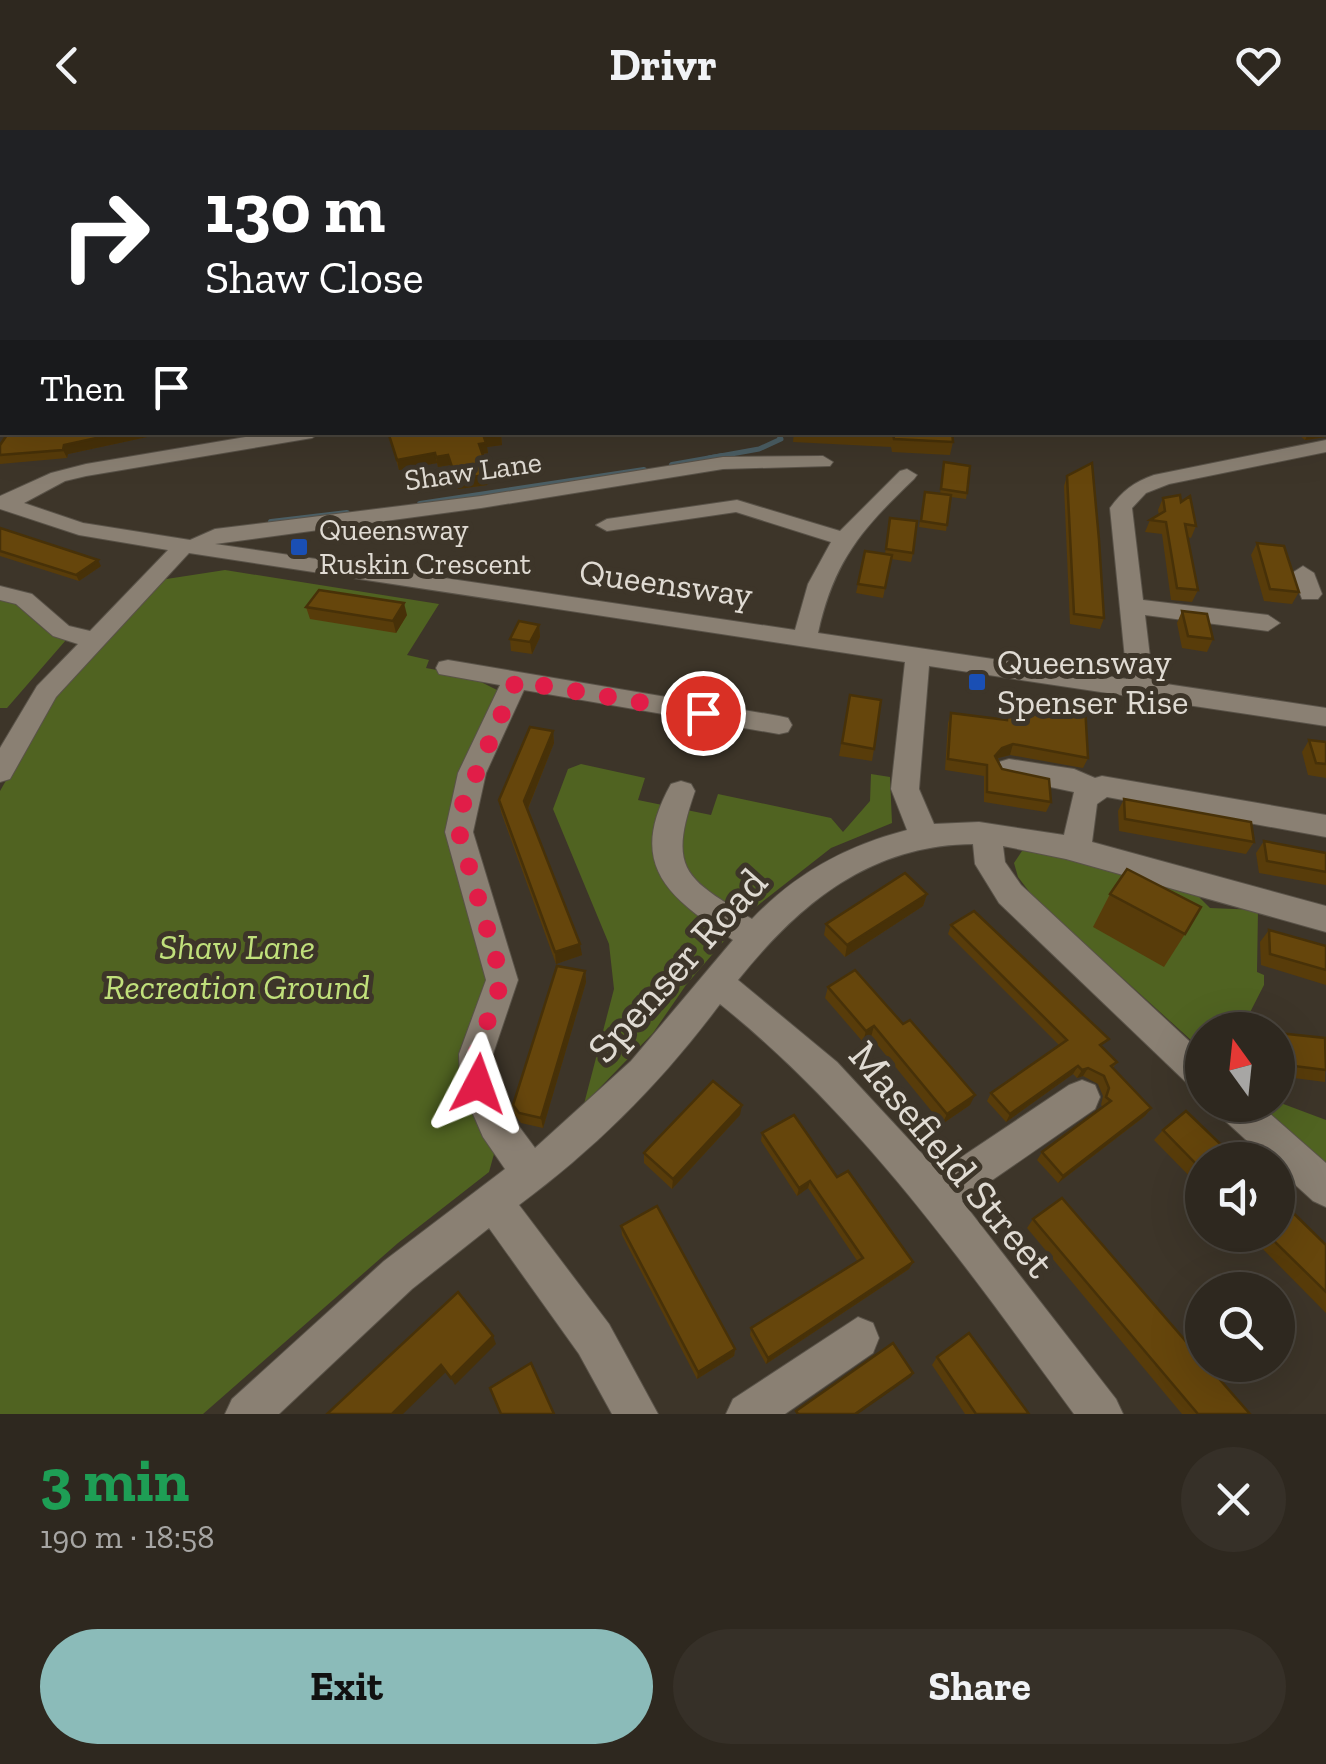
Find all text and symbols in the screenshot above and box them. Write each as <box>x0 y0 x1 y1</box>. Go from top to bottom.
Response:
icon: back <box>40 38 95 93</box>
text: Drivr <box>609 38 717 92</box>
icon: heart <box>1231 38 1286 93</box>
text: 130 m <box>205 166 385 250</box>
icon: right <box>40 170 170 300</box>
text: Shaw Close <box>205 251 424 305</box>
icon: arrive <box>144 360 199 415</box>
text: Then <box>40 365 124 411</box>
street label: Shaw Lane <box>402 444 544 498</box>
place label: Queensway Ruskin Crescent <box>319 512 531 582</box>
marker: Queensway Ruskin Crescent <box>288 536 310 558</box>
street label: Queensway <box>577 550 755 616</box>
place label: Queensway Spenser Rise <box>997 641 1188 723</box>
pin <box>661 671 746 756</box>
marker: Queensway Spenser Rise <box>966 671 988 693</box>
icon: arrive <box>676 686 731 741</box>
street label: Spenser Road <box>576 857 778 1073</box>
park label: Shaw Lane Recreation Ground <box>104 926 370 1008</box>
north arrow <box>1185 1012 1295 1122</box>
map controls <box>1185 1012 1295 1382</box>
street label: Masefield Street <box>838 1030 1066 1288</box>
position arrow <box>426 1032 530 1136</box>
button: sound <box>1185 1142 1295 1252</box>
button: search <box>1185 1272 1295 1382</box>
text: 3 min <box>40 1444 189 1516</box>
button: close <box>1181 1447 1286 1552</box>
text: 190 m · 18:58 <box>40 1518 214 1556</box>
button: Exit <box>40 1629 653 1744</box>
button: Share <box>673 1629 1286 1744</box>

